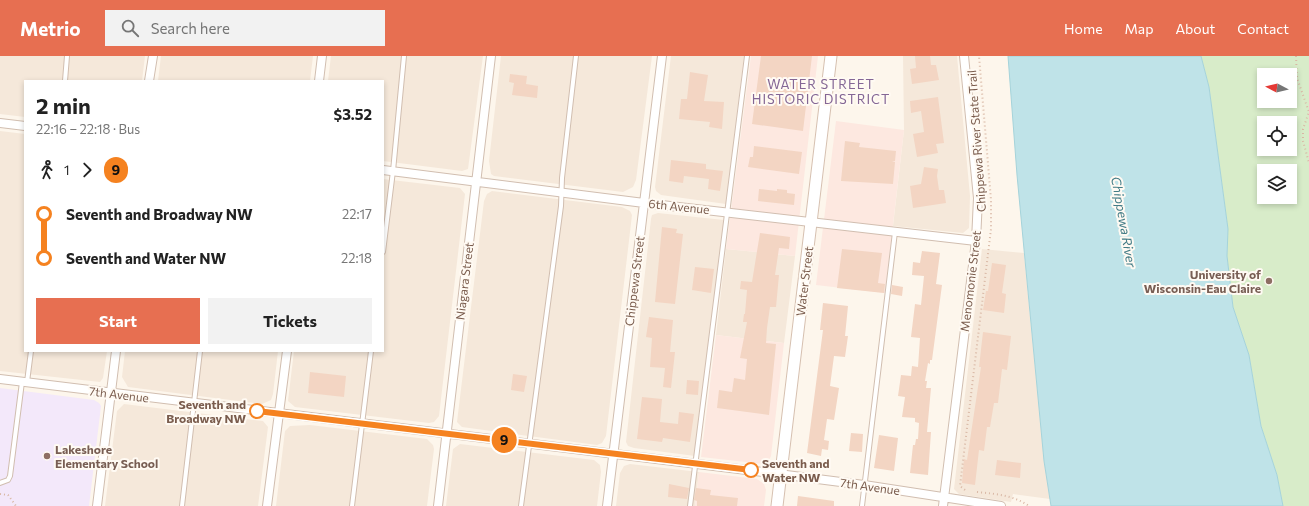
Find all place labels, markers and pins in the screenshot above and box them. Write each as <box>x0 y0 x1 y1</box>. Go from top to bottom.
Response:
place label: University of Wisconsin-Eau Claire <box>1144 267 1261 295</box>
marker: University of Wisconsin-Eau Claire <box>1264 276 1274 286</box>
place label: Seventh and Broadway NW <box>166 397 246 425</box>
marker: Seventh and Broadway NW <box>249 403 265 419</box>
place label: Lakeshore Elementary School <box>55 442 158 470</box>
marker: Lakeshore Elementary School <box>42 451 52 461</box>
place label: Seventh and Water NW <box>762 456 829 484</box>
marker: Seventh and Water NW <box>743 462 759 478</box>

